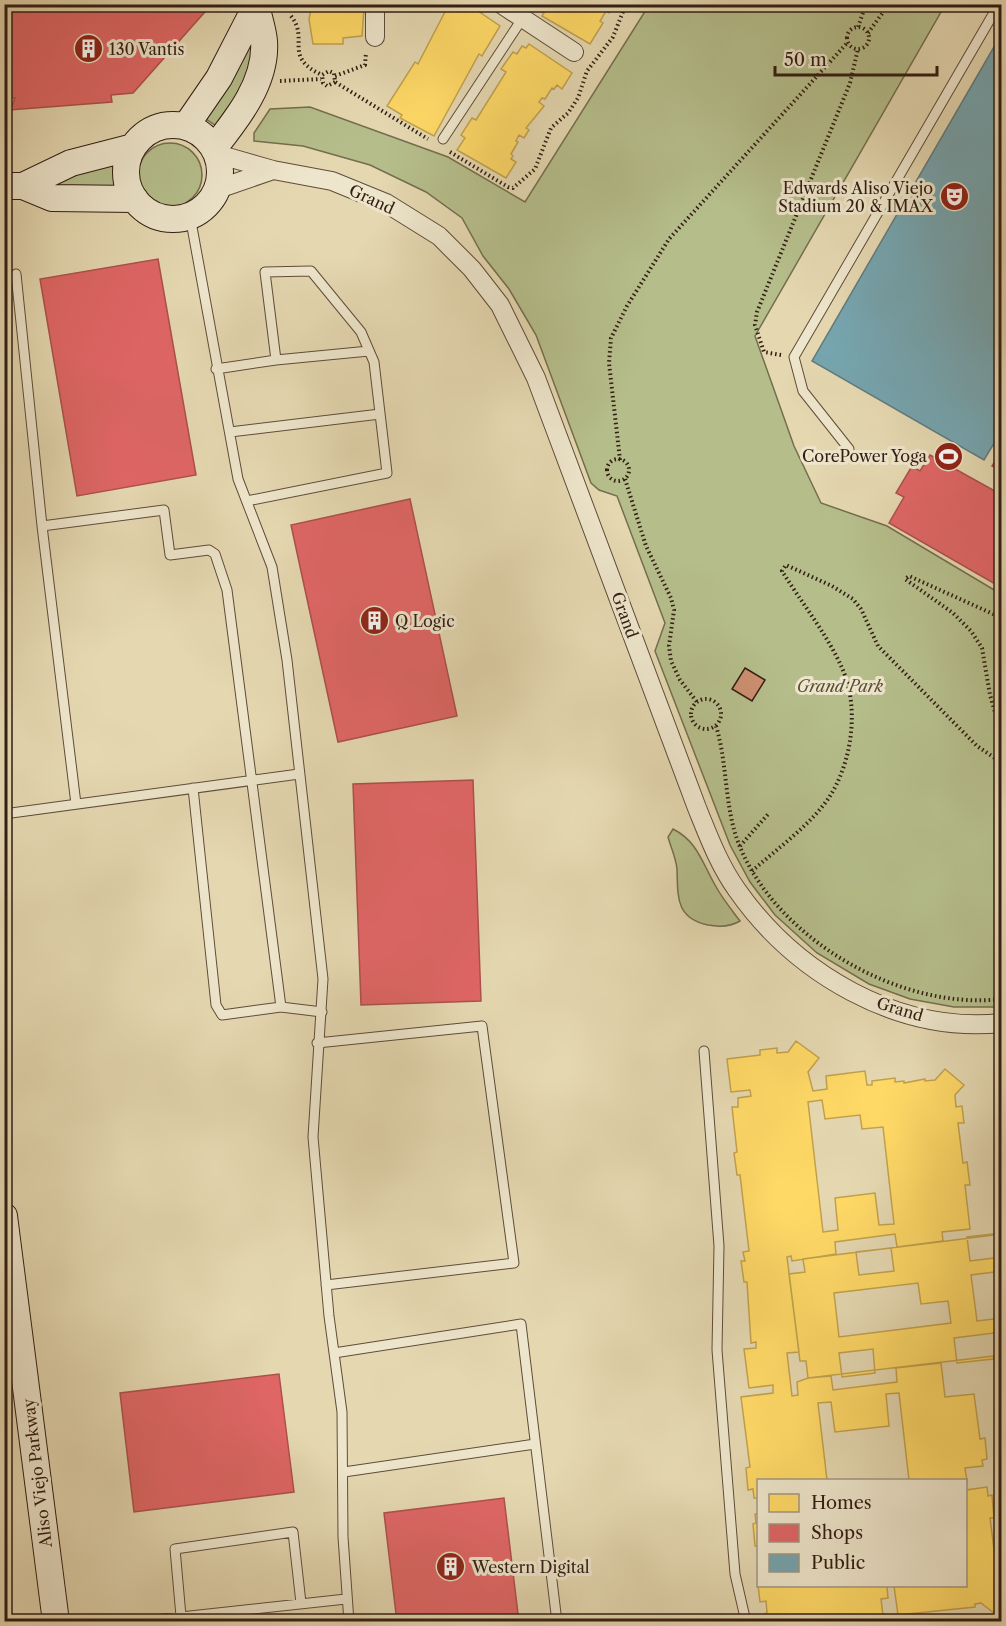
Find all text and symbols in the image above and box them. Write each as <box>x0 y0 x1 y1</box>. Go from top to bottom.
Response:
building icon: 130 Vantis <box>72 33 104 65</box>
place label: 130 Vantis <box>109 39 184 59</box>
scale bar <box>775 39 937 77</box>
text: 50 m <box>784 49 827 71</box>
place label: Edwards Aliso Viejo Stadium 20 & IMAX <box>778 178 933 216</box>
street label: Grand <box>346 180 398 218</box>
theatre icon: Edwards Aliso Viejo Stadium 20 & IMAX <box>938 181 970 213</box>
sports icon: CorePower Yoga <box>932 440 964 472</box>
place label: CorePower Yoga <box>802 446 928 466</box>
street label: Grand <box>607 589 643 641</box>
building icon: Q Logic <box>358 605 390 637</box>
place label: Q Logic <box>395 611 455 631</box>
park label: Grand Park <box>797 676 884 696</box>
street label: Grand <box>874 992 926 1026</box>
street label: Aliso Viejo Parkway <box>18 1396 56 1550</box>
legend <box>757 1479 967 1587</box>
text: Homes <box>811 1492 872 1514</box>
text: Shops <box>811 1522 863 1544</box>
building icon: Western Digital <box>435 1551 467 1583</box>
text: Public <box>811 1552 865 1574</box>
place label: Western Digital <box>471 1557 590 1577</box>

